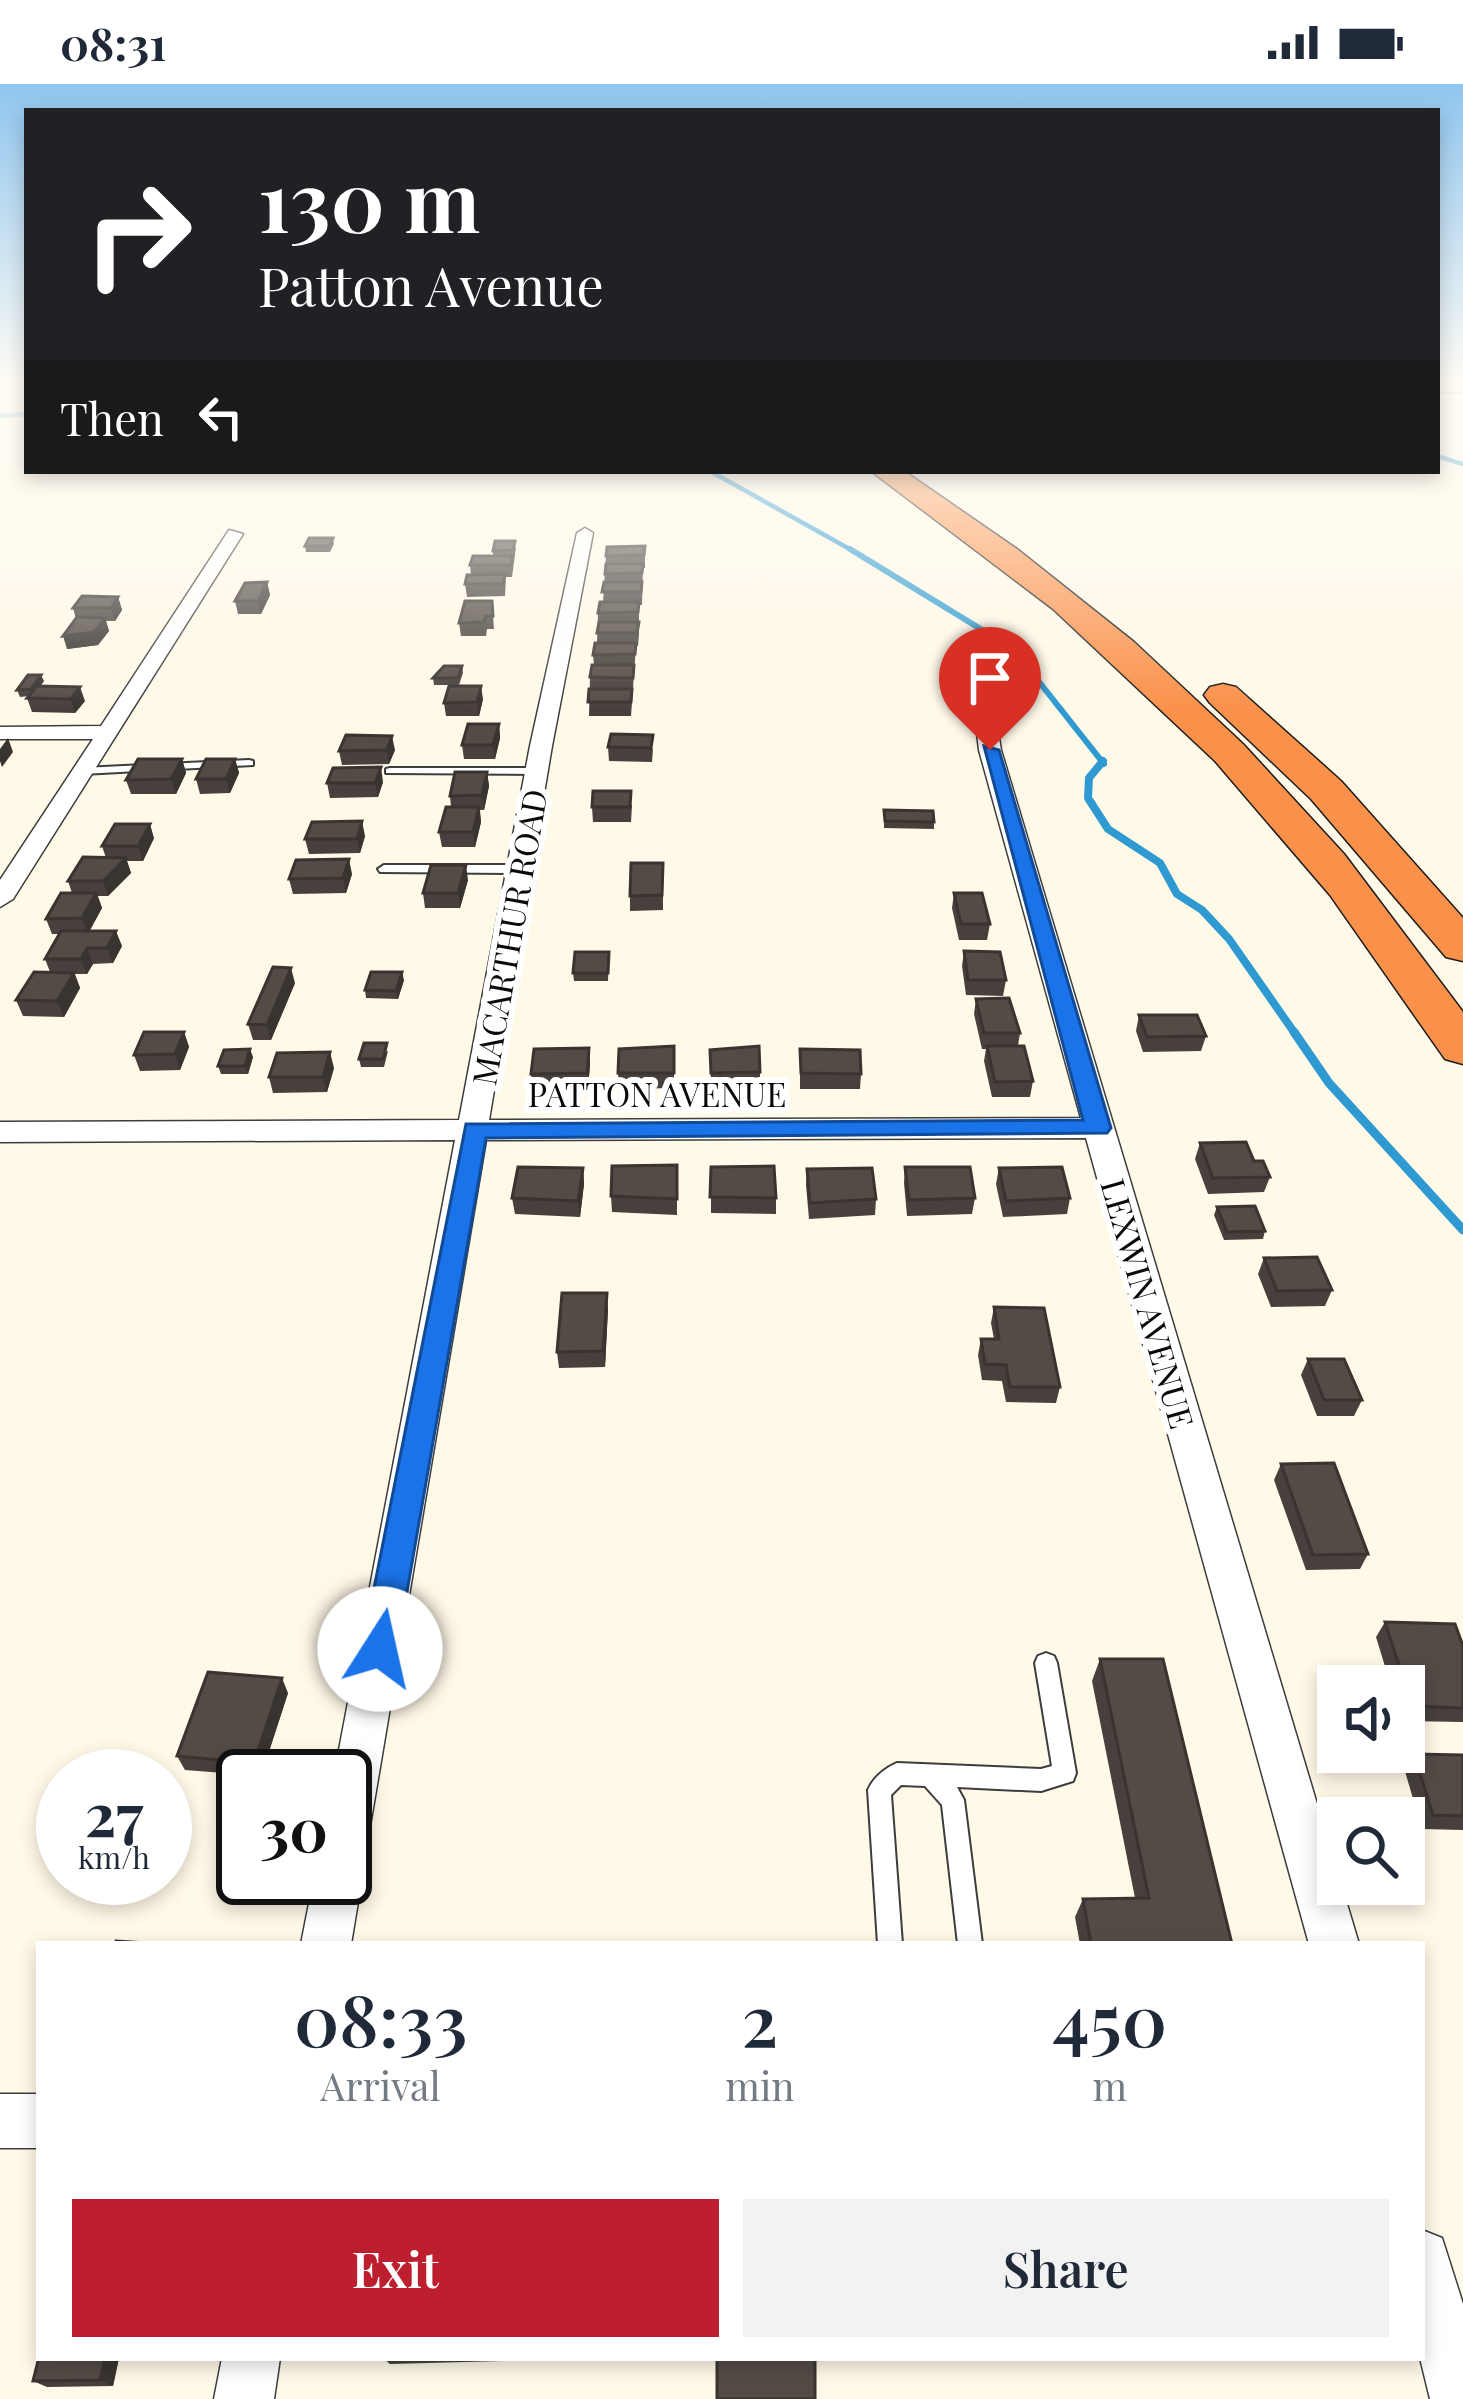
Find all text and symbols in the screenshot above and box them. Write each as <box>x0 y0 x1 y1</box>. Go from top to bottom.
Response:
text: 08:31 <box>60 12 167 72</box>
text: 130 m <box>258 142 480 254</box>
icon: right <box>60 156 216 312</box>
text: Patton Avenue <box>258 249 604 321</box>
icon: left <box>188 384 254 450</box>
text: Then <box>60 387 164 447</box>
pin <box>939 627 1041 750</box>
icon: arrive <box>957 645 1023 711</box>
street label: MACARTHUR ROAD <box>460 786 556 1088</box>
street label: PATTON AVENUE <box>528 1071 786 1115</box>
street label: LEXWIN AVENUE <box>1092 1173 1206 1433</box>
position arrow <box>317 1586 443 1712</box>
map controls <box>1317 1665 1425 1905</box>
button: sound <box>1317 1665 1425 1773</box>
speed limit sign: 30 <box>216 1749 372 1905</box>
text: 27 <box>85 1772 143 1852</box>
button: search <box>1317 1797 1425 1905</box>
text: km/h <box>78 1837 150 1877</box>
text: 08:33 <box>294 1969 467 2065</box>
text: 2 <box>742 1969 778 2065</box>
text: 450 <box>1053 1969 1167 2065</box>
text: Arrival <box>321 2059 441 2111</box>
text: min <box>725 2059 795 2111</box>
text: m <box>1092 2059 1127 2111</box>
button: Exit <box>72 2199 719 2337</box>
button: Share <box>743 2199 1389 2337</box>

